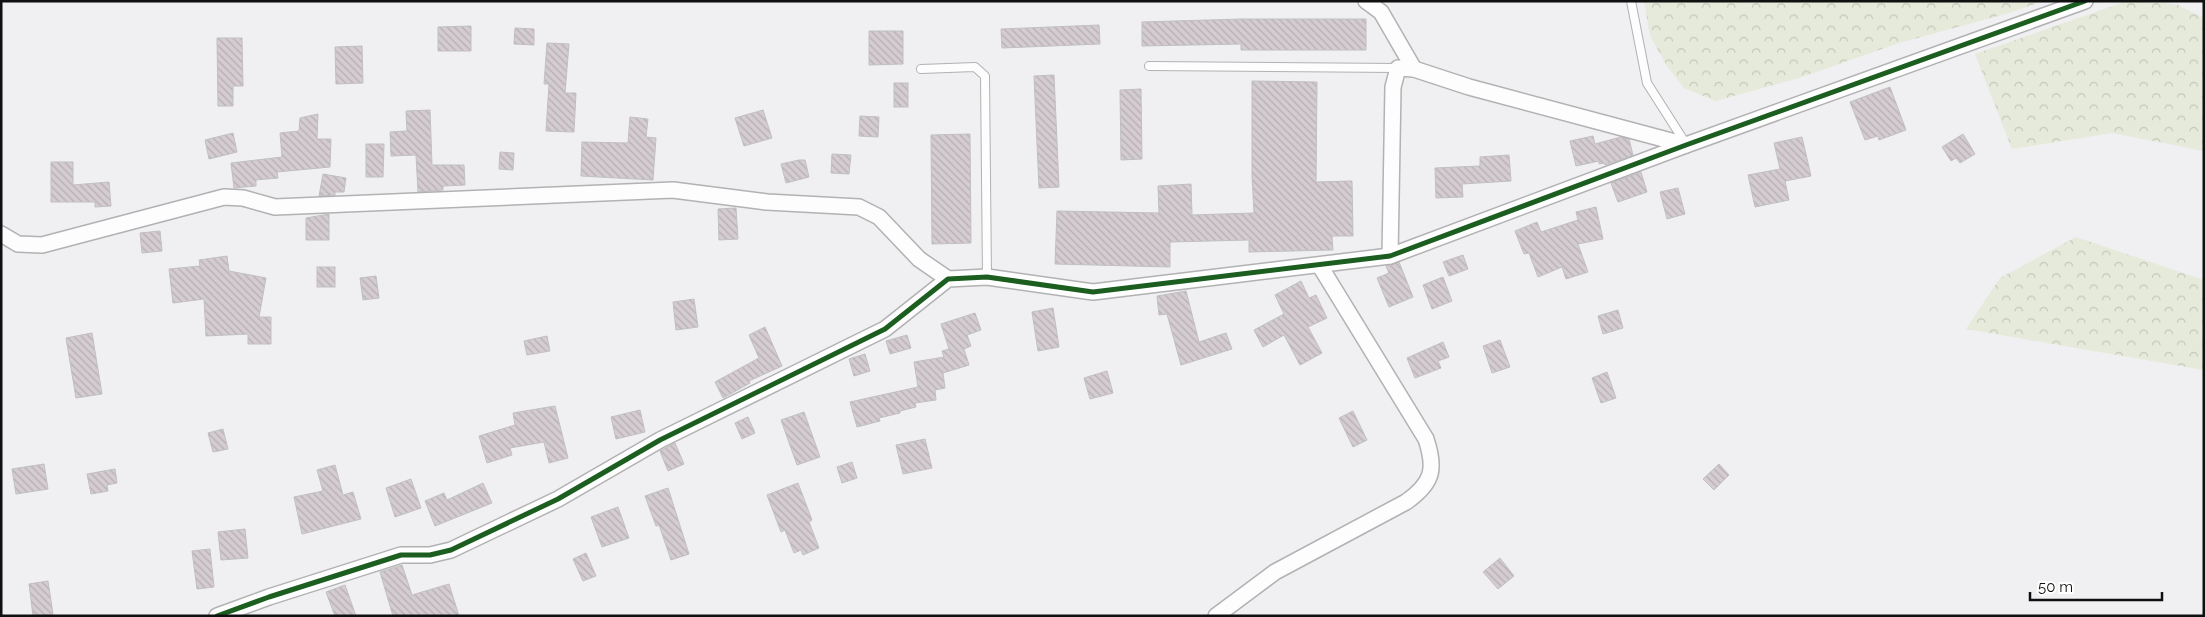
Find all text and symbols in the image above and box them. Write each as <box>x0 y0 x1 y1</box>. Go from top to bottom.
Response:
scale bar <box>2030 570 2162 602</box>
text: 50 m <box>2038 578 2073 596</box>

